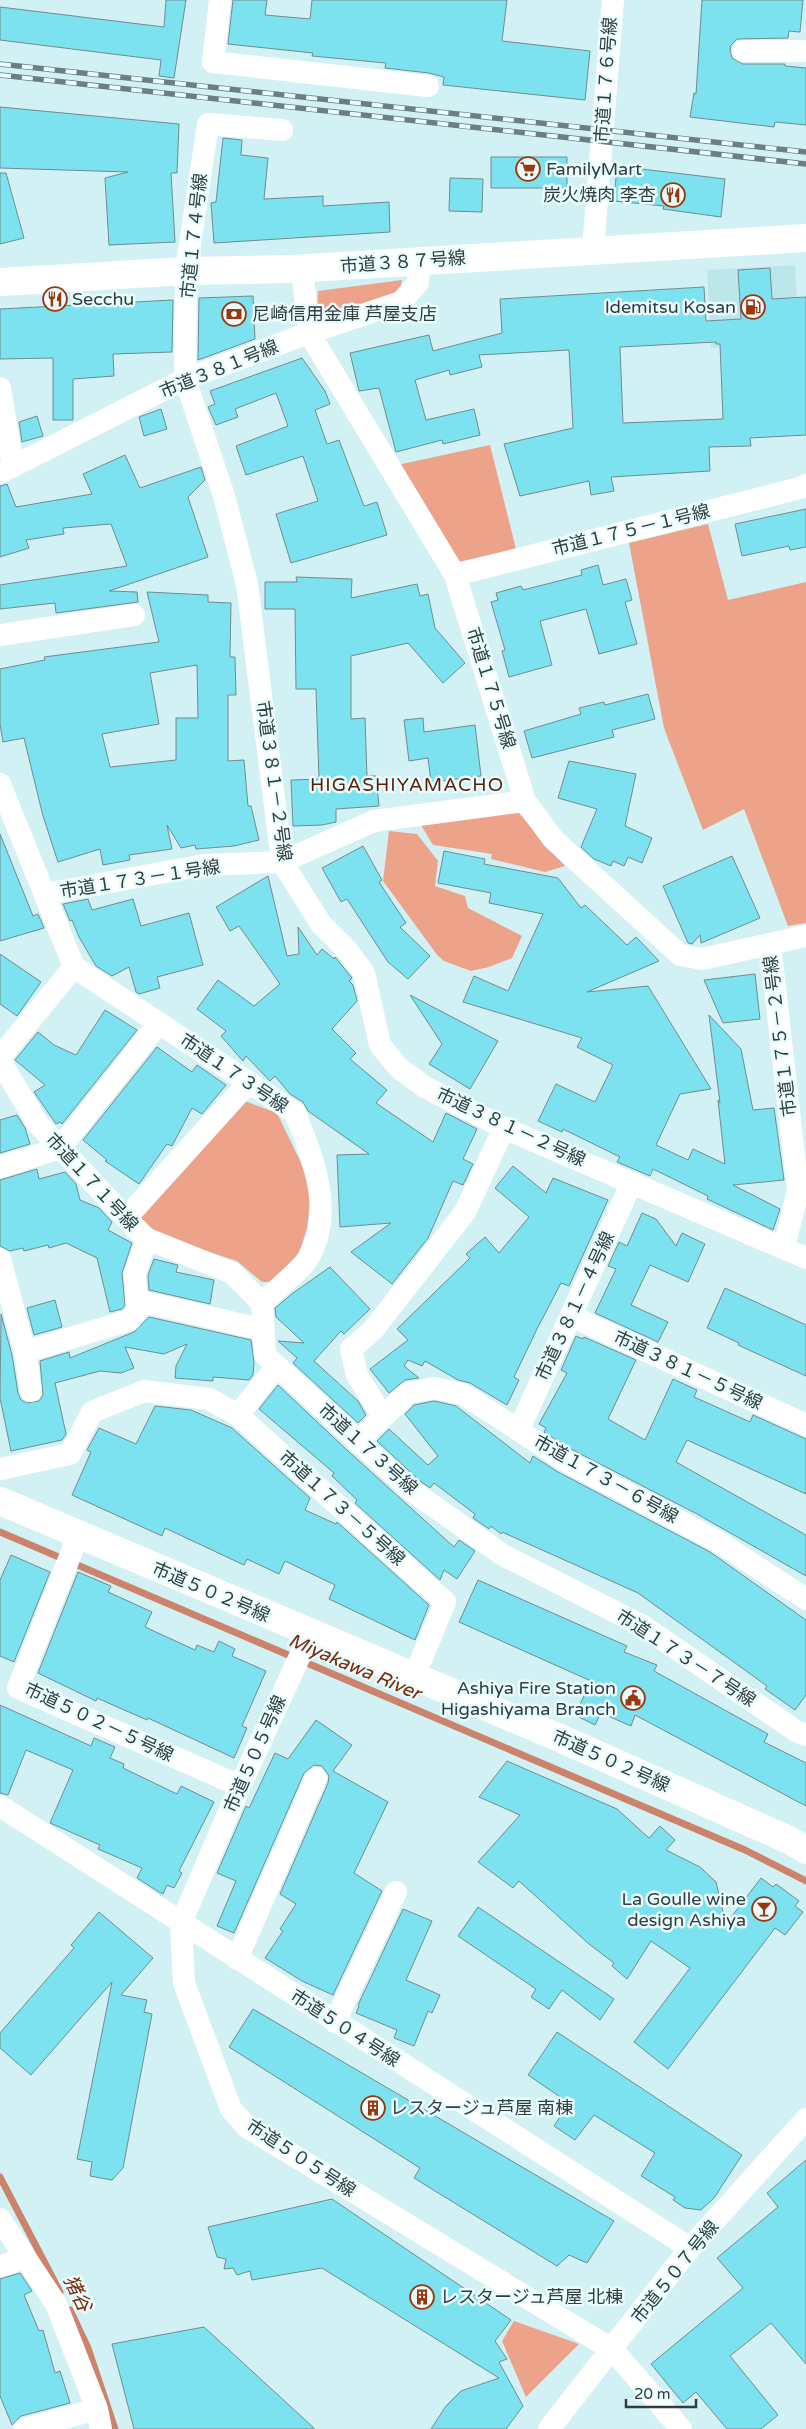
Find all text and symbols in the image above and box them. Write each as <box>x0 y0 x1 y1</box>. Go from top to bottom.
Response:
street label: 市道１７６号線 <box>591 16 621 144</box>
supermarket icon: FamilyMart <box>515 156 541 182</box>
place label: FamilyMart <box>546 158 642 180</box>
street label: 市道１７４号線 <box>176 172 212 300</box>
restaurant icon: 炭火焼肉 李杏 <box>660 182 686 208</box>
place label: 炭火焼肉 李杏 <box>543 184 656 206</box>
street label: 市道３８７号線 <box>339 247 467 277</box>
restaurant icon: Secchu <box>42 286 68 312</box>
place label: Secchu <box>72 288 134 310</box>
fuel station icon: Idemitsu Kosan <box>740 294 766 320</box>
place label: Idemitsu Kosan <box>605 296 736 318</box>
bank icon: 尼崎信用金庫 芦屋支店 <box>221 301 247 327</box>
place label: 尼崎信用金庫 芦屋支店 <box>252 303 437 325</box>
street label: 市道３８１号線 <box>156 335 282 403</box>
street label: 市道１７５－１号線 <box>550 500 712 560</box>
street label: 市道１７５号線 <box>462 625 520 751</box>
street label: 市道３８１－２号線 <box>252 699 296 863</box>
district label: HIGASHIYAMACHO <box>310 774 504 796</box>
street label: 市道１７３－１号線 <box>58 855 222 903</box>
street label: 市道１７５－２号線 <box>759 954 801 1118</box>
street label: 市道１７３号線 <box>176 1029 292 1117</box>
street label: 市道３８１－２号線 <box>433 1083 589 1171</box>
street label: 市道１７１号線 <box>41 1128 143 1236</box>
street label: 市道３８１－４号線 <box>531 1228 619 1384</box>
street label: 市道３８１－５号線 <box>610 1326 766 1414</box>
street label: 市道１７３号線 <box>314 1399 422 1499</box>
street label: 市道１７３－６号線 <box>530 1430 682 1528</box>
street label: 市道１７３－５号線 <box>274 1446 410 1570</box>
street label: 市道５０２号線 <box>149 1557 273 1627</box>
street label: 市道１７３－７号線 <box>612 1605 760 1711</box>
water label: Miyakawa River <box>285 1629 426 1706</box>
place label: Ashiya Fire Station Higashiyama Branch <box>441 1677 616 1720</box>
street label: 市道５０２－５号線 <box>21 1678 177 1766</box>
public building icon: Ashiya Fire Station Higashiyama Branch <box>620 1685 646 1711</box>
street label: 市道５０５号線 <box>219 1692 291 1816</box>
street label: 市道５０２号線 <box>549 1725 673 1797</box>
place label: La Goulle wine design Ashiya <box>622 1888 746 1931</box>
bar icon: La Goulle wine design Ashiya <box>751 1896 777 1922</box>
street label: 市道５０４号線 <box>286 1984 404 2072</box>
building icon: レスタージュ芦屋 南棟 <box>360 2095 386 2121</box>
place label: レスタージュ芦屋 南棟 <box>390 2097 573 2119</box>
street label: 市道５０５号線 <box>242 2114 360 2202</box>
street label: 市道５０７号線 <box>627 2216 723 2328</box>
water label: 猪谷 <box>59 2272 96 2317</box>
building icon: レスタージュ芦屋 北棟 <box>409 2284 435 2310</box>
place label: レスタージュ芦屋 北棟 <box>440 2286 623 2308</box>
scale bar <box>626 2376 696 2408</box>
text: 20 m <box>634 2385 671 2403</box>

